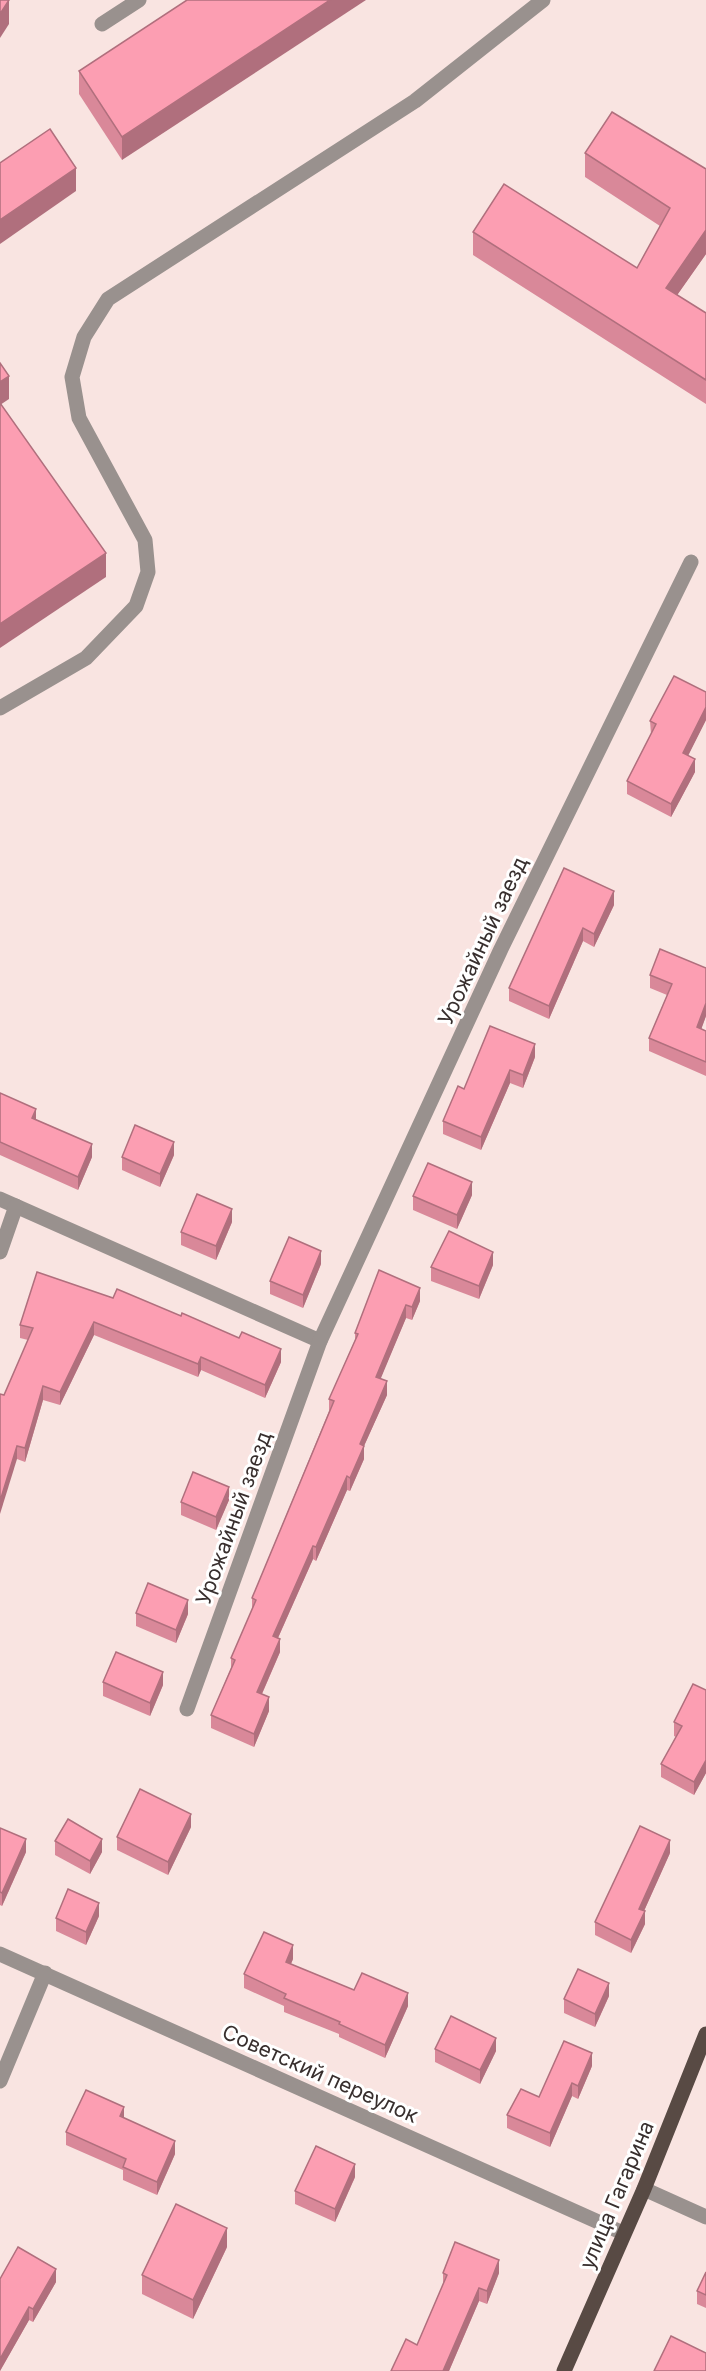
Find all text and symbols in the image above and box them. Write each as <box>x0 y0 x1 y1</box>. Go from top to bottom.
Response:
street label: Урожайный заезд <box>433 853 532 1029</box>
street label: Урожайный заезд <box>191 1428 277 1608</box>
street label: Советский переулок <box>218 2019 423 2128</box>
street label: улица Гагарина <box>574 2117 659 2273</box>

